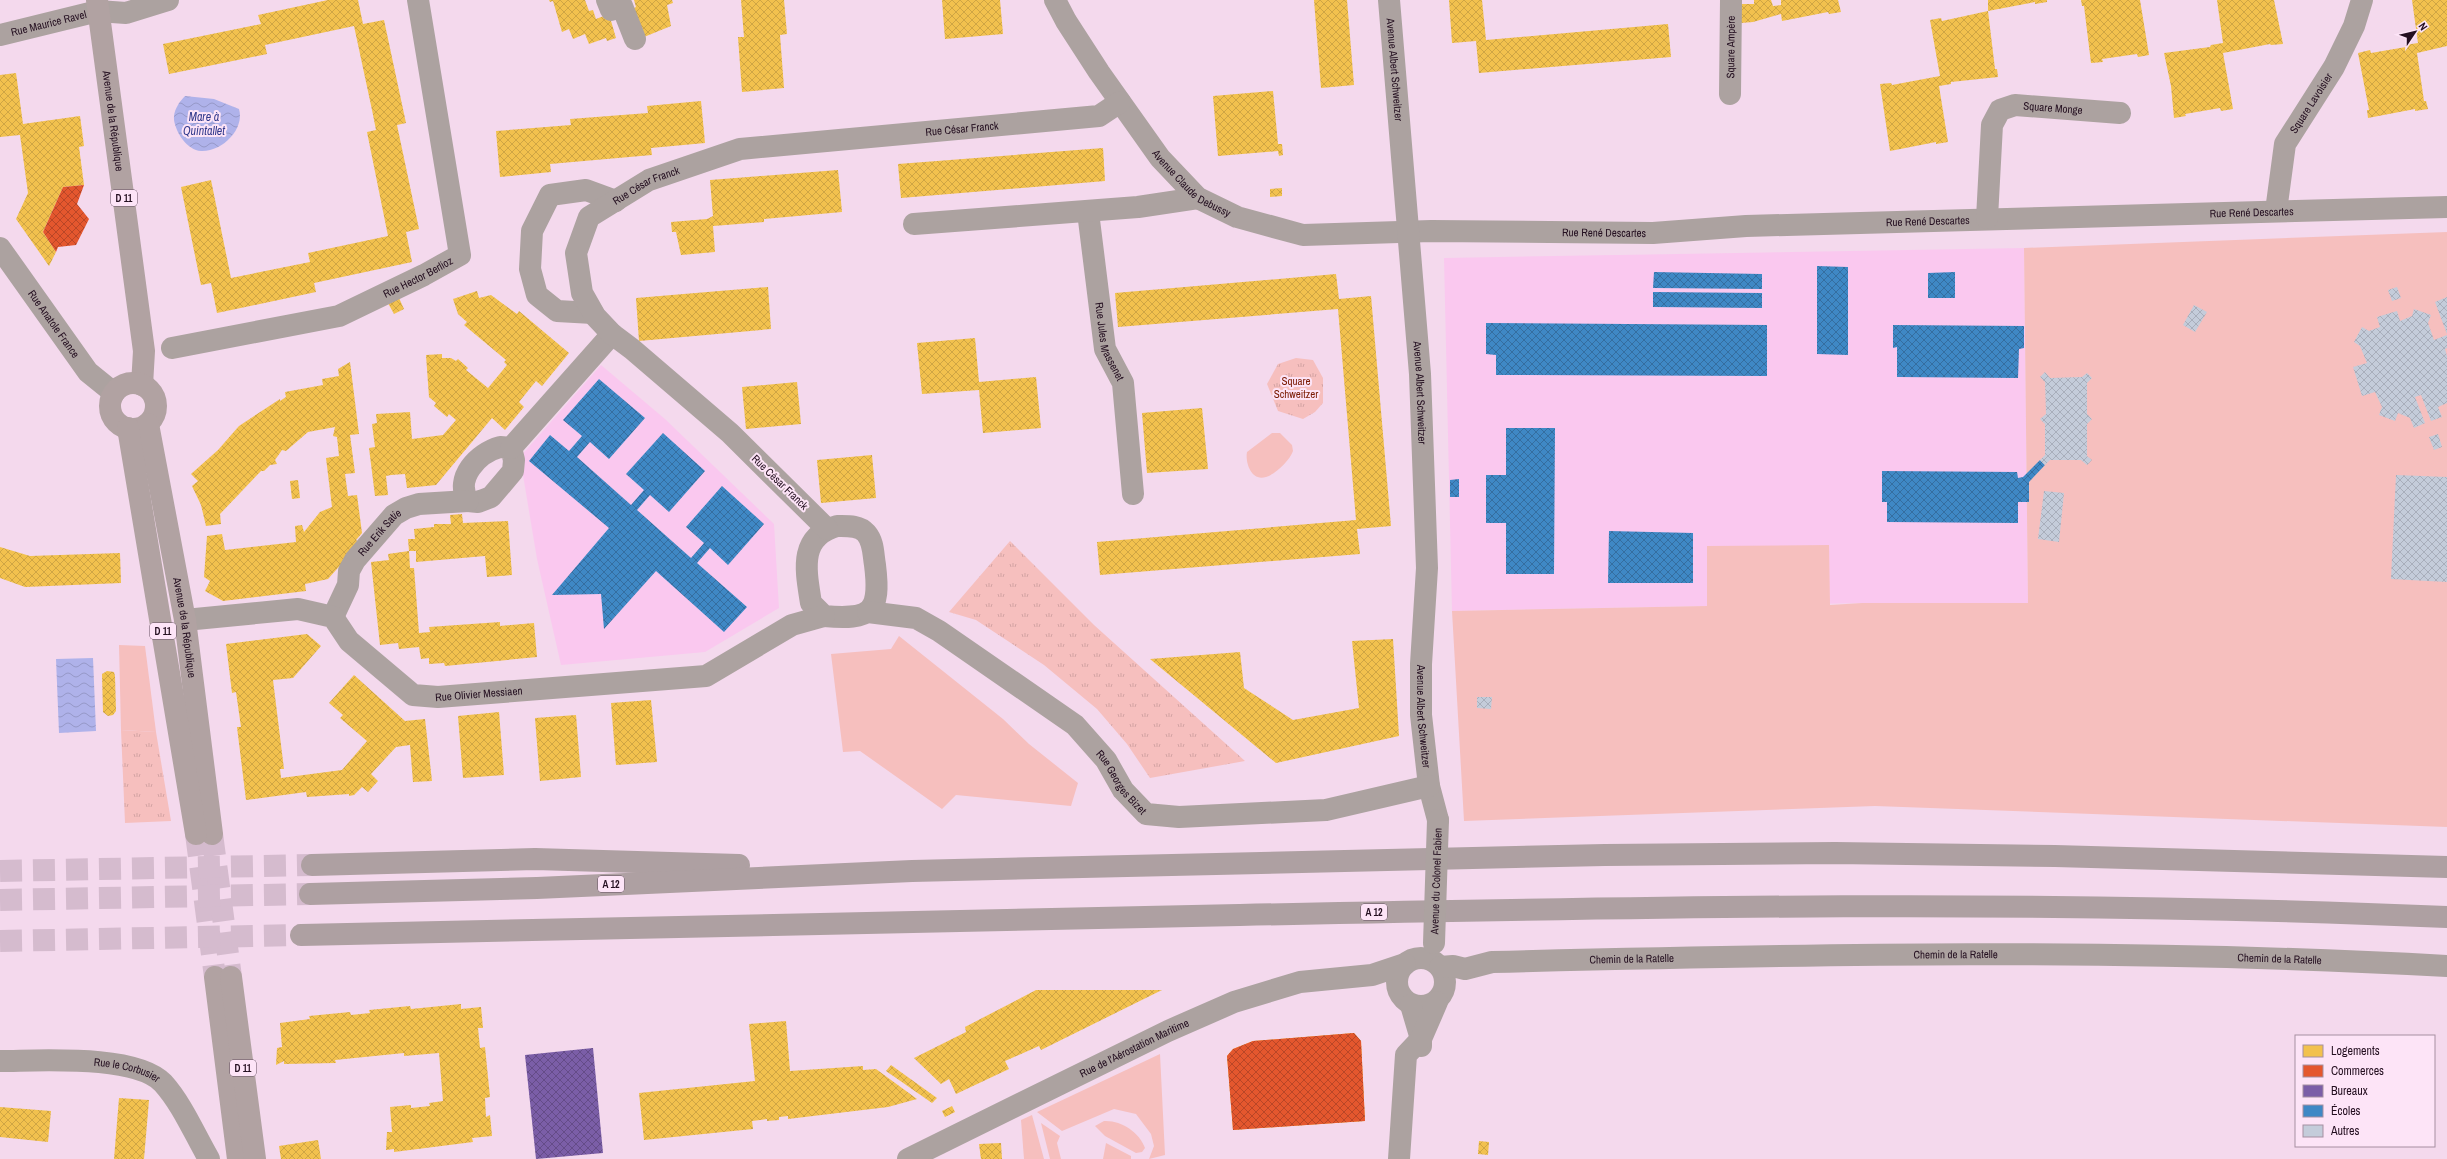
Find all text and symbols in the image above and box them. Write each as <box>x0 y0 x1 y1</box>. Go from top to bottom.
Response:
street label: Rue Maurice Ravel <box>9 7 88 39</box>
north arrow <box>2395 12 2435 52</box>
street label: Square Ampère <box>1723 16 1738 78</box>
street label: Avenue Albert Schweitzer <box>1383 17 1406 122</box>
text: N <box>2416 20 2431 33</box>
street label: Avenue de la République <box>99 69 127 172</box>
street label: Square Lavoisier <box>2287 70 2335 136</box>
street label: Square Monge <box>2023 99 2083 117</box>
water label: Mare à Quintallet <box>183 109 225 139</box>
street label: Rue César Franck <box>925 118 1000 139</box>
street label: Avenue Claude Debussy <box>1149 146 1234 220</box>
street label: Rue César Franck <box>610 163 682 208</box>
road number: D 11 <box>111 190 137 206</box>
street label: Rue René Descartes <box>2209 204 2294 220</box>
street label: Rue René Descartes <box>1886 213 1970 229</box>
street label: Rue René Descartes <box>1562 225 1647 240</box>
street label: Rue Hector Berlioz <box>381 253 456 301</box>
street label: Rue Anatole France <box>25 287 83 360</box>
street label: Rue Jules Massenet <box>1092 301 1128 384</box>
street label: Avenue Albert Schweitzer <box>1410 340 1430 445</box>
park label: Square Schweitzer <box>1274 374 1318 401</box>
street label: Rue César Franck <box>749 452 812 513</box>
street label: Rue Erik Satie <box>355 505 404 559</box>
street label: Avenue de la République <box>170 575 199 679</box>
road number: D 11 <box>150 623 176 639</box>
street label: Avenue Albert Schweitzer <box>1414 664 1434 769</box>
street label: Rue Olivier Messiaen <box>435 683 523 704</box>
street label: Rue Georges Bizet <box>1093 747 1150 818</box>
street label: Avenue du Colonel Fabien <box>1427 828 1445 935</box>
road number: A 12 <box>598 876 624 892</box>
road number: A 12 <box>1361 904 1387 920</box>
street label: Chemin de la Ratelle <box>1913 947 1998 961</box>
street label: Chemin de la Ratelle <box>2237 950 2322 967</box>
street label: Chemin de la Ratelle <box>1589 951 1674 967</box>
street label: Rue de l'Aérostation Maritime <box>1077 1016 1191 1080</box>
legend <box>2295 1035 2435 1147</box>
text: Logements <box>2331 1043 2380 1059</box>
street label: Rue le Corbusier <box>93 1055 163 1085</box>
road number: D 11 <box>230 1060 256 1076</box>
text: Commerces <box>2331 1063 2384 1079</box>
text: Bureaux <box>2331 1083 2368 1099</box>
text: Écoles <box>2331 1103 2361 1119</box>
text: Autres <box>2330 1123 2360 1139</box>

